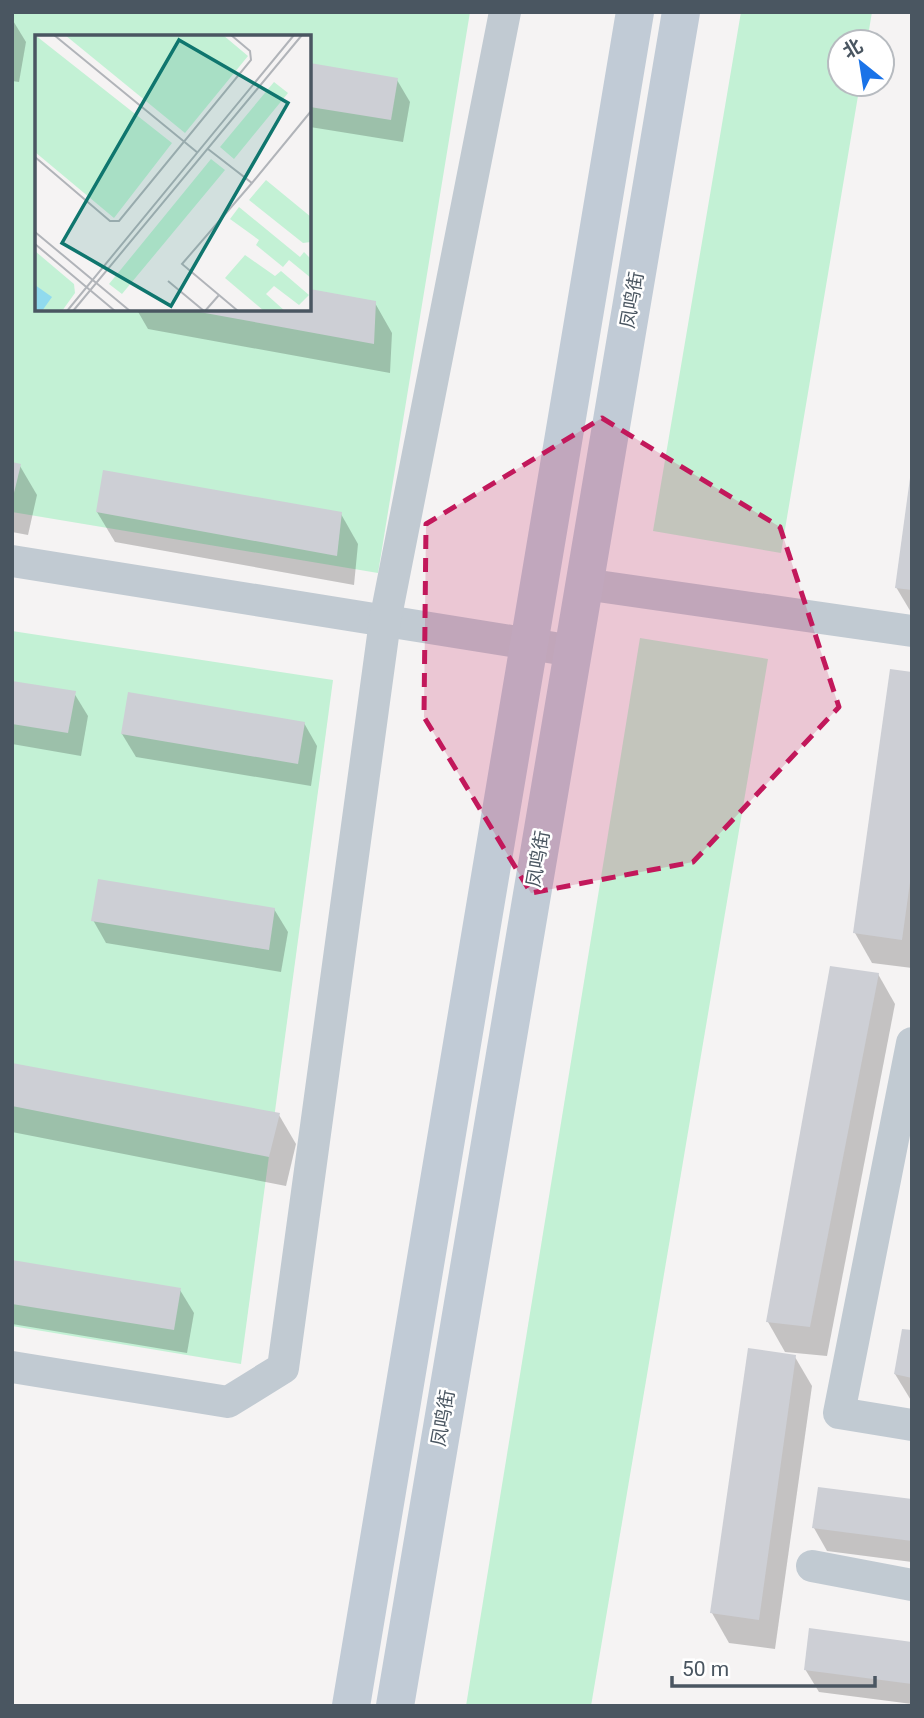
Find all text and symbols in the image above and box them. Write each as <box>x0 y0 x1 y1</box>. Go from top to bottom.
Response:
north arrow <box>826 28 896 98</box>
text: 北 <box>839 34 867 63</box>
inset map <box>35 35 312 312</box>
street label: 凤鸣街 <box>616 270 648 330</box>
street label: 凤鸣街 <box>522 829 554 889</box>
street label: 凤鸣街 <box>427 1388 459 1448</box>
scale bar <box>672 1644 875 1688</box>
text: 50 m <box>682 1657 729 1681</box>

